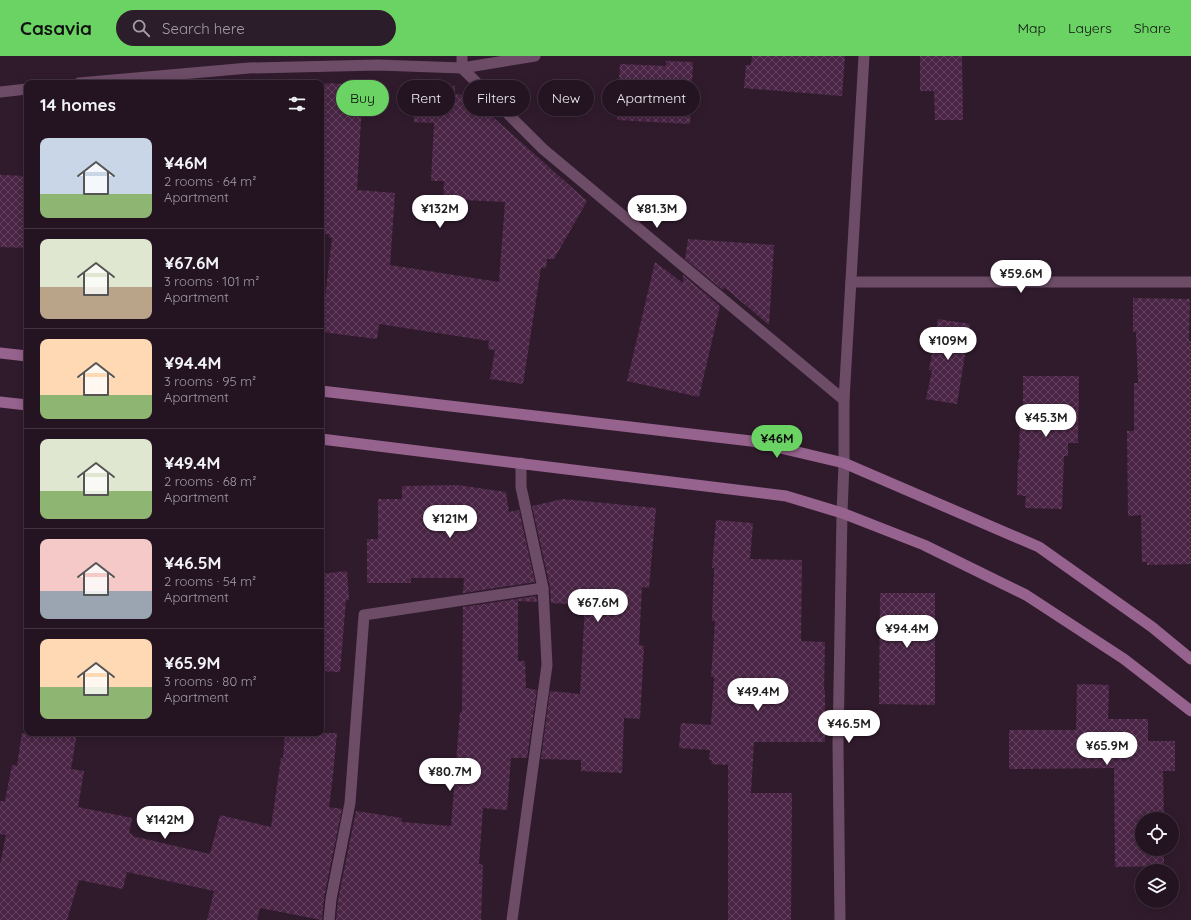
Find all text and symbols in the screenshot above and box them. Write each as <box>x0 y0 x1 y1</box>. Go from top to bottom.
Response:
search box <box>116 10 396 46</box>
text: Casavia <box>20 16 92 40</box>
icon: search <box>130 17 152 39</box>
text: Search here <box>162 19 245 38</box>
text: Map <box>1017 19 1046 37</box>
text: Layers <box>1068 19 1112 37</box>
text: Share <box>1134 19 1171 37</box>
chip: Buy <box>336 80 389 116</box>
chip: Rent <box>397 80 455 116</box>
chip: Filters <box>463 80 530 116</box>
chip: New <box>538 80 594 116</box>
chip: Apartment <box>602 80 700 116</box>
icon: filters <box>286 93 308 115</box>
text: 14 homes <box>40 94 116 115</box>
text: ¥46M <box>164 152 207 173</box>
icon: home <box>72 154 120 202</box>
text: 2 rooms · 64 m² <box>164 173 256 189</box>
text: Apartment <box>164 189 229 205</box>
pin: ¥132M <box>412 195 468 229</box>
pin: ¥81.3M <box>624 195 690 229</box>
text: ¥132M <box>421 200 459 216</box>
text: ¥81.3M <box>637 200 677 216</box>
text: ¥67.6M <box>164 252 219 273</box>
icon: home <box>72 255 120 303</box>
pin: ¥59.6M <box>988 260 1054 294</box>
text: ¥59.6M <box>999 265 1043 281</box>
text: 3 rooms · 101 m² <box>164 273 259 289</box>
text: Apartment <box>164 289 229 305</box>
pin: ¥109M <box>920 327 976 361</box>
text: ¥109M <box>929 332 967 348</box>
text: ¥94.4M <box>164 352 221 373</box>
icon: home <box>72 355 120 403</box>
text: 3 rooms · 95 m² <box>164 373 256 389</box>
text: Apartment <box>164 389 229 405</box>
pin: ¥45.3M <box>1013 404 1079 438</box>
text: ¥45.3M <box>1024 409 1068 425</box>
pin: ¥46M <box>753 425 801 459</box>
text: ¥46M <box>760 430 794 446</box>
text: ¥49.4M <box>164 452 220 473</box>
icon: home <box>72 455 120 503</box>
text: 2 rooms · 68 m² <box>164 473 256 489</box>
text: Apartment <box>164 489 229 505</box>
pin: ¥121M <box>422 505 478 539</box>
text: ¥121M <box>432 510 468 526</box>
text: ¥46.5M <box>164 552 221 573</box>
icon: home <box>72 555 120 603</box>
text: 2 rooms · 54 m² <box>164 573 256 589</box>
text: Apartment <box>164 589 229 605</box>
pin: ¥67.6M <box>565 589 631 623</box>
text: ¥67.6M <box>577 594 619 610</box>
pin: ¥94.4M <box>874 615 940 649</box>
text: ¥94.4M <box>885 620 929 636</box>
text: ¥65.9M <box>164 652 220 673</box>
icon: home <box>72 655 120 703</box>
text: 3 rooms · 80 m² <box>164 673 257 689</box>
pin: ¥49.4M <box>725 678 791 712</box>
text: ¥49.4M <box>736 683 780 699</box>
text: Apartment <box>164 689 229 705</box>
pin: ¥46.5M <box>816 710 882 744</box>
text: ¥46.5M <box>827 715 871 731</box>
pin: ¥65.9M <box>1074 732 1140 766</box>
text: ¥65.9M <box>1085 737 1129 753</box>
pin: ¥80.7M <box>417 758 483 792</box>
text: ¥80.7M <box>428 763 472 779</box>
pin: ¥142M <box>137 806 193 840</box>
text: ¥142M <box>146 811 184 827</box>
map controls <box>1135 812 1179 908</box>
button: locate <box>1135 812 1179 856</box>
button: layers <box>1135 864 1179 908</box>

